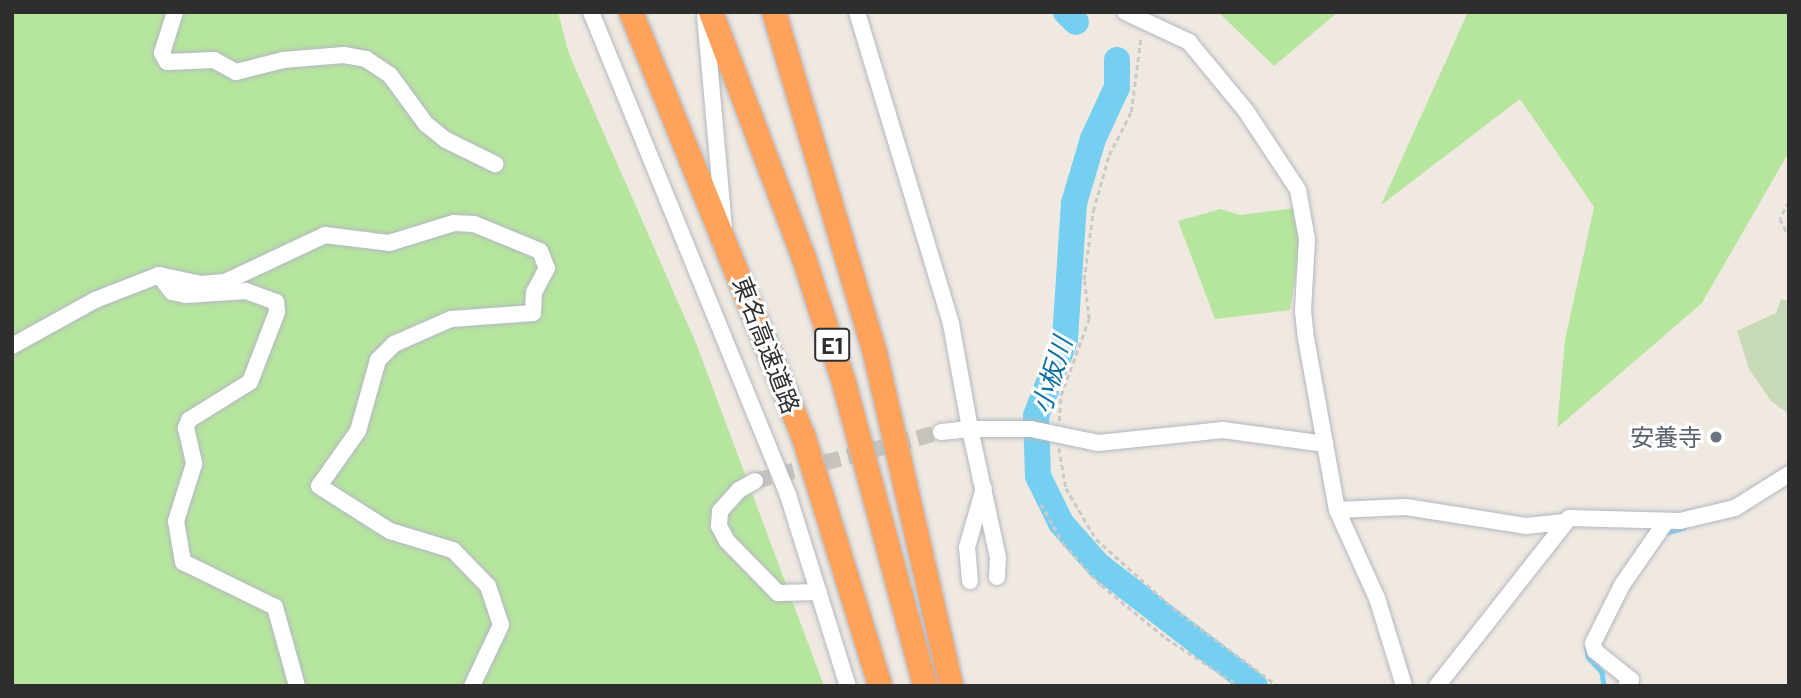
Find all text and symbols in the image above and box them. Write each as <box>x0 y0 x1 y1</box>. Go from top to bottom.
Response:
street label: 東名高速道路 <box>728 273 806 417</box>
road number: E1 <box>813 326 851 364</box>
water label: 小板川 <box>1025 333 1077 417</box>
place label: 安養寺 <box>1630 423 1702 451</box>
marker: 安養寺 <box>1708 429 1724 445</box>

